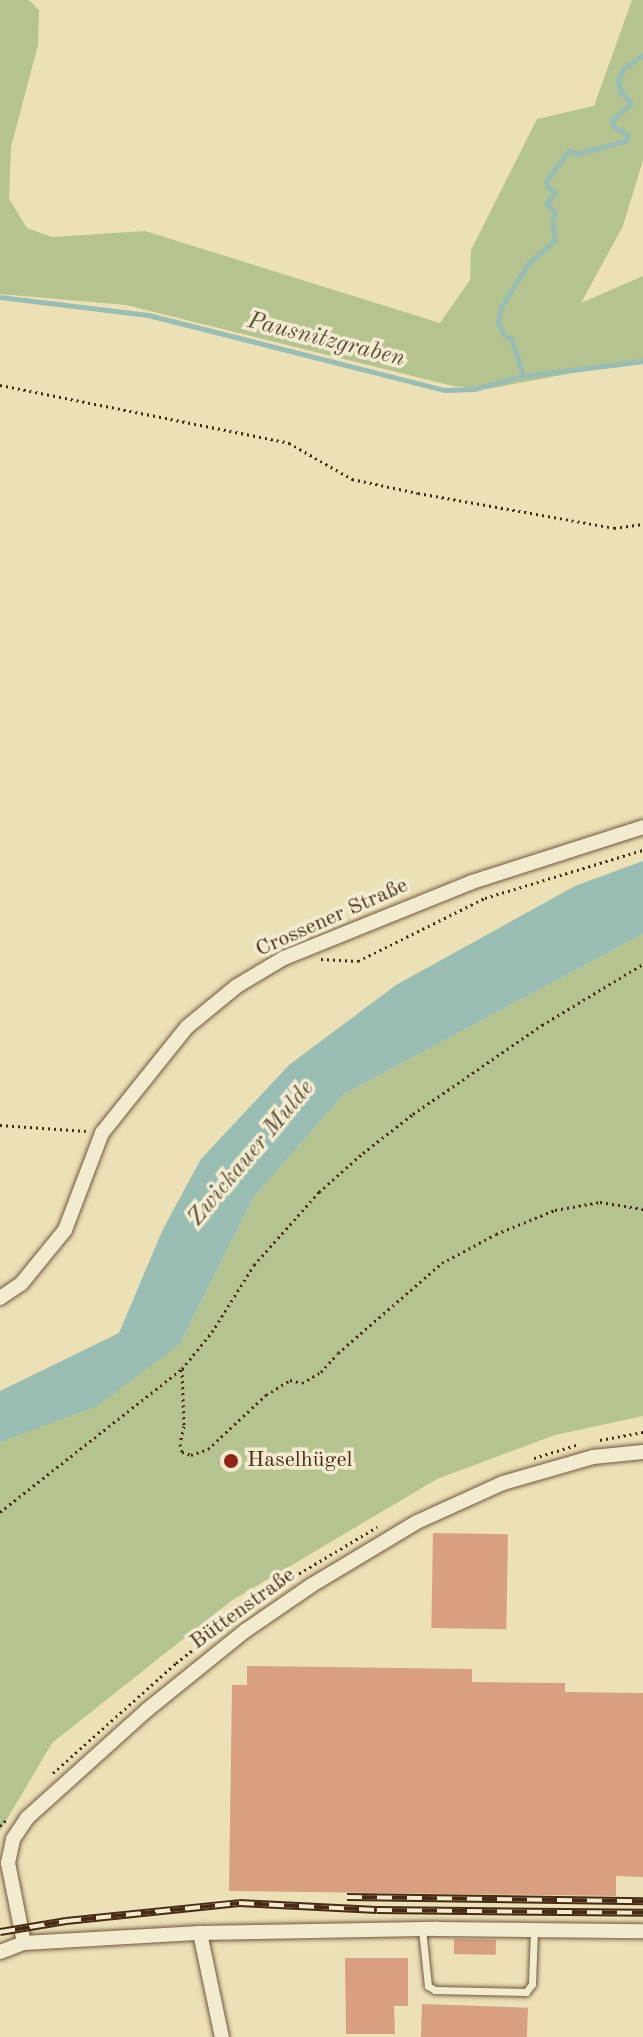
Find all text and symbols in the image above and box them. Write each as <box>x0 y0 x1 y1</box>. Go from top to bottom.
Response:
water label: Pausnitzgraben <box>244 308 408 374</box>
street label: Crossener Straße <box>252 873 412 963</box>
water label: Zwickauer Mulde <box>183 1075 321 1233</box>
place label: Haselhügel <box>247 1448 352 1474</box>
marker: Haselhügel <box>222 1452 240 1470</box>
street label: Büttenstraße <box>185 1562 301 1656</box>

